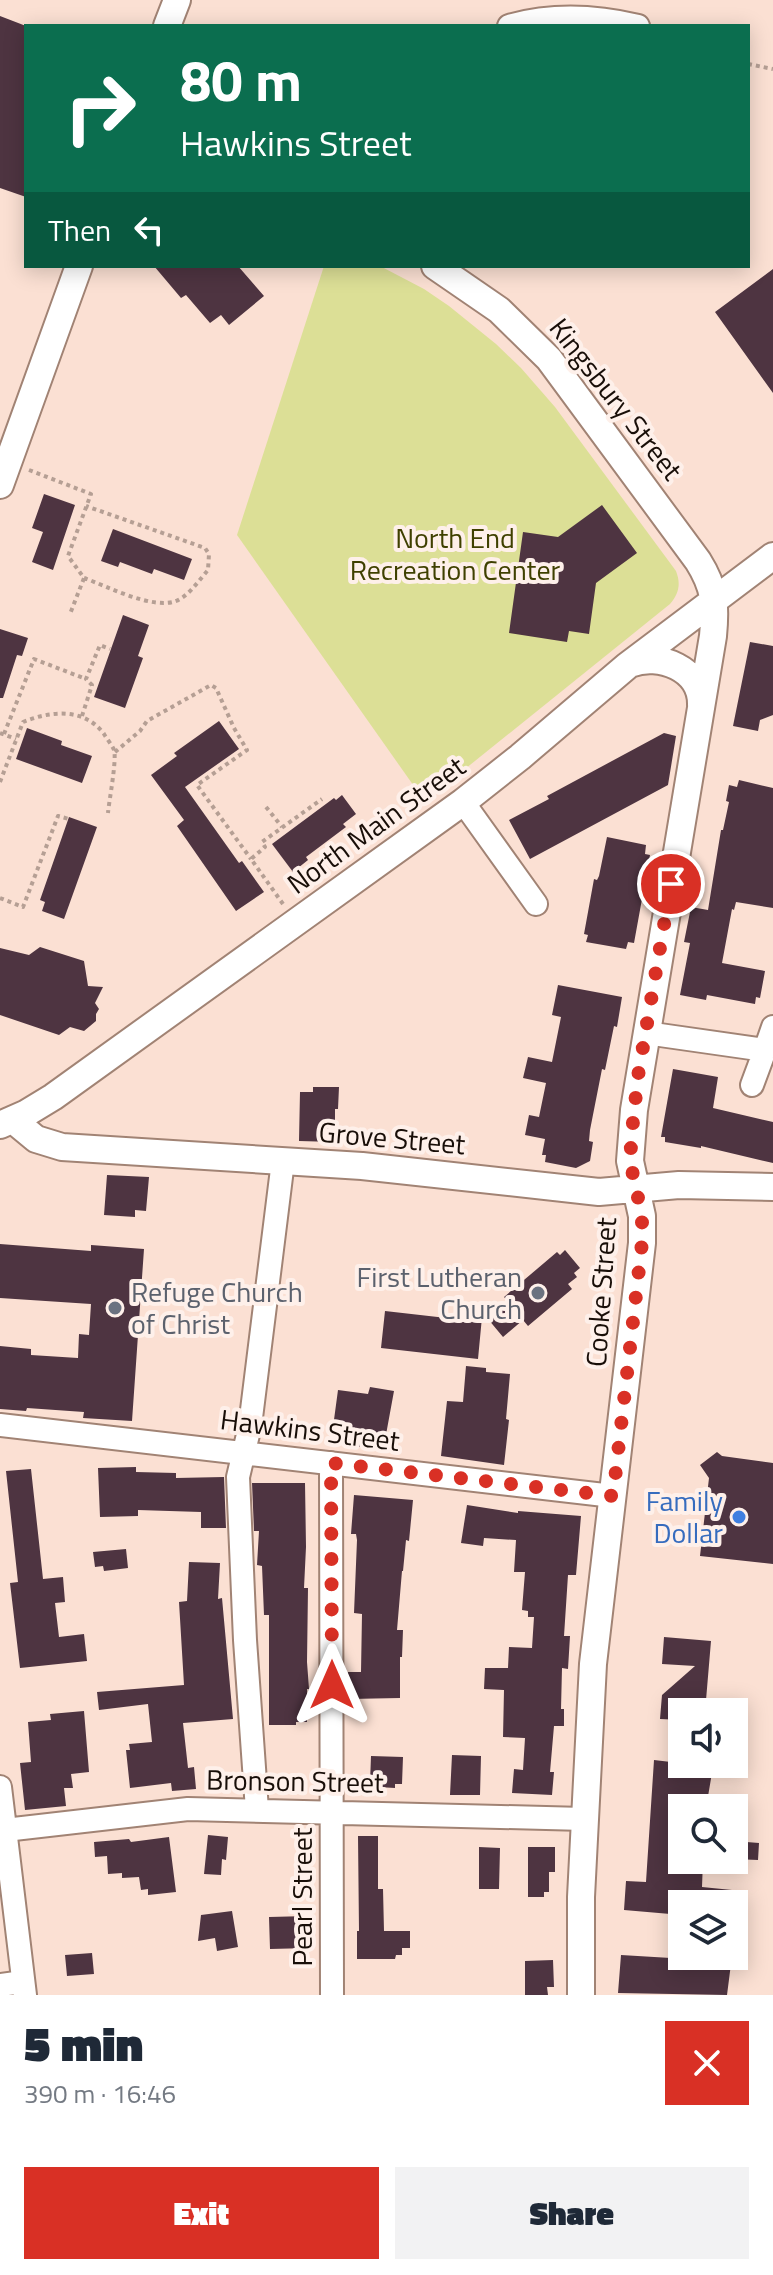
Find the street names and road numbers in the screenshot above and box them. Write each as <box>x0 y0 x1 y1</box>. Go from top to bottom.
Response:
street label: Kingsbury Street <box>539 308 694 489</box>
street label: North Main Street <box>278 745 474 904</box>
street label: Grove Street <box>317 1110 467 1165</box>
street label: Cooke Street <box>574 1215 627 1368</box>
street label: Hawkins Street <box>218 1397 402 1462</box>
street label: Bronson Street <box>206 1757 384 1804</box>
street label: Pearl Street <box>280 1827 323 1967</box>

